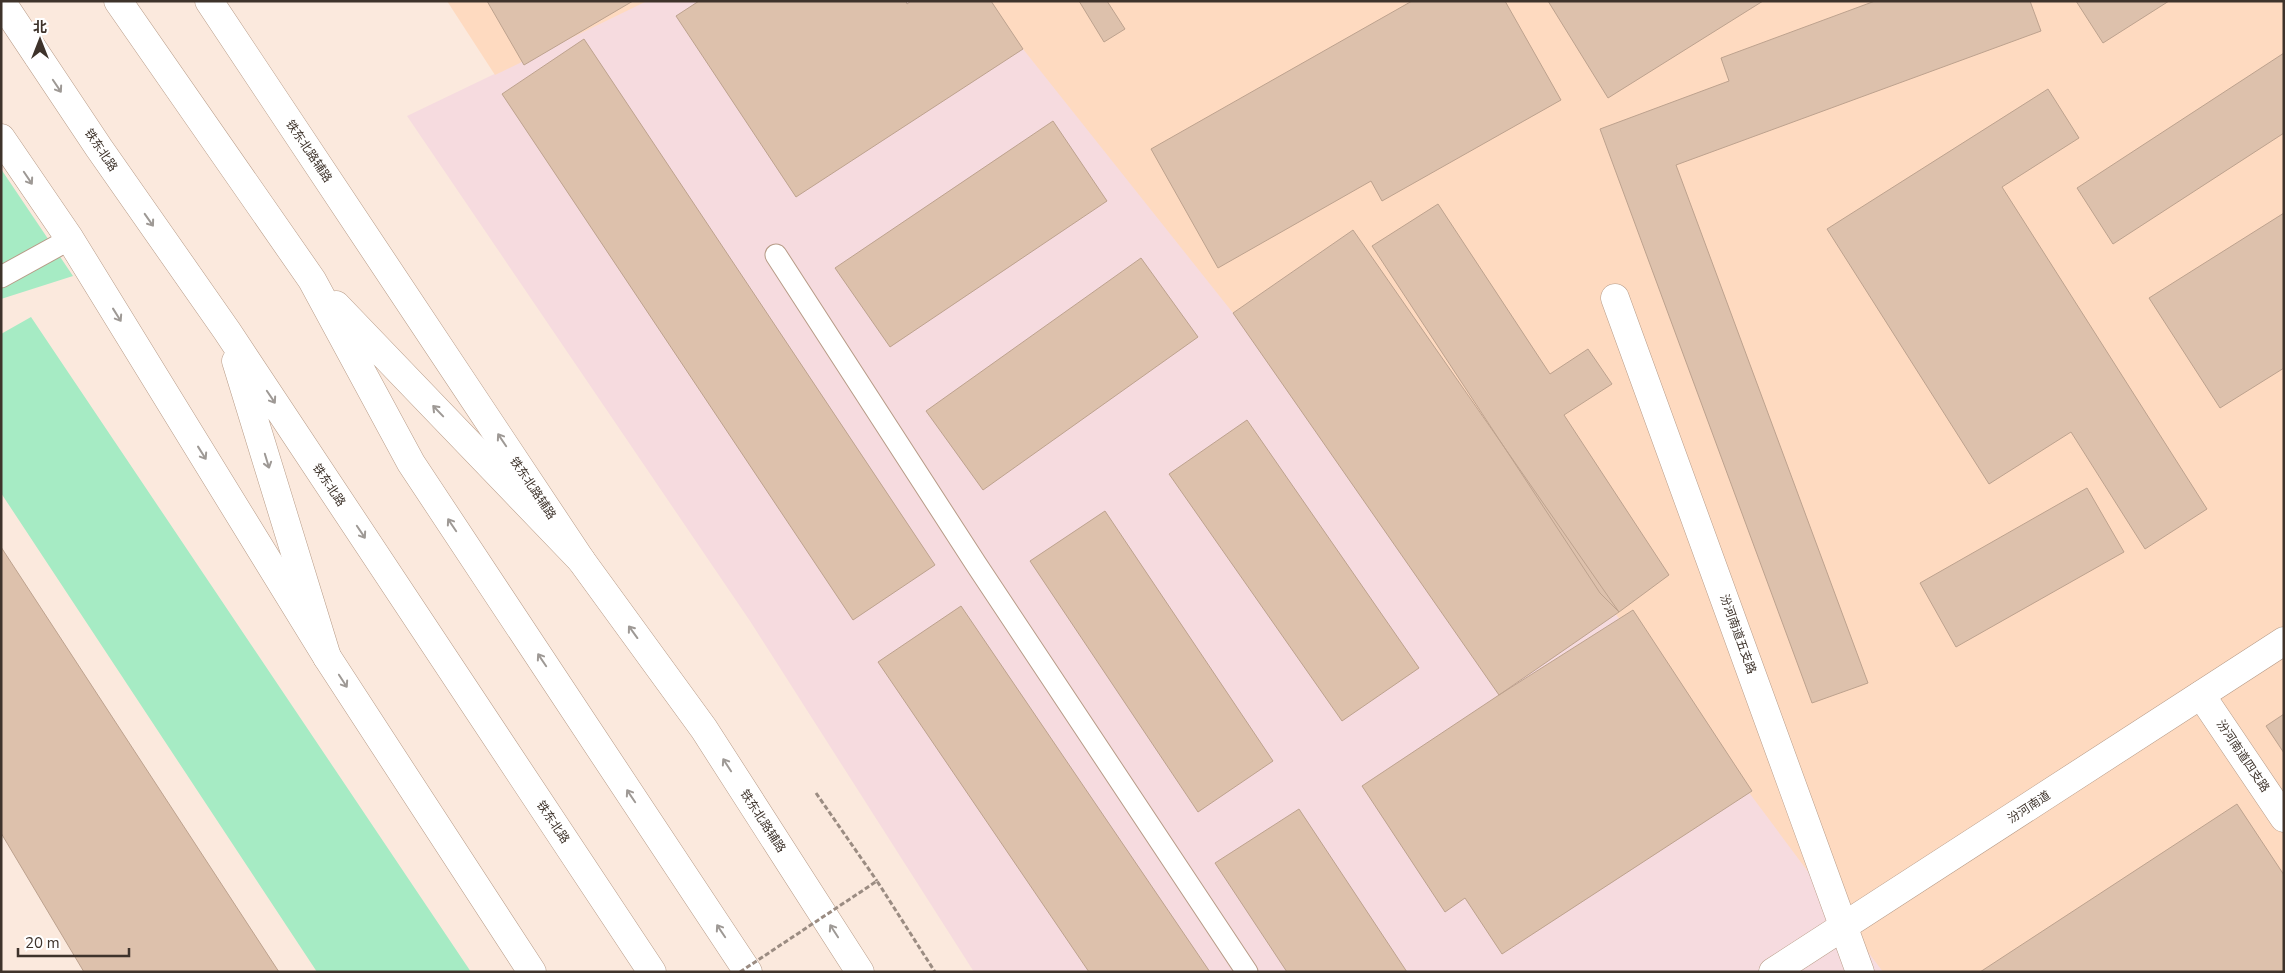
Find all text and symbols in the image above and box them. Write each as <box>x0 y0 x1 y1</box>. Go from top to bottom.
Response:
north arrow <box>15 15 65 65</box>
text: 北 <box>33 18 47 37</box>
one-way arrow <box>53 78 63 92</box>
street label: 铁东北路辅路 <box>282 117 336 185</box>
street label: 铁东北路 <box>81 126 121 174</box>
one-way arrow <box>23 171 33 185</box>
one-way arrow <box>144 213 154 227</box>
one-way arrow <box>112 307 122 321</box>
one-way arrow <box>266 390 276 404</box>
one-way arrow <box>432 405 444 417</box>
one-way arrow <box>497 434 507 448</box>
one-way arrow <box>197 446 207 460</box>
one-way arrow <box>263 453 273 469</box>
street label: 铁东北路辅路 <box>506 454 560 522</box>
street label: 铁东北路 <box>309 461 349 509</box>
one-way arrow <box>447 518 457 532</box>
one-way arrow <box>356 525 366 539</box>
street label: 汾河南道五支路 <box>1716 592 1760 676</box>
one-way arrow <box>628 626 639 639</box>
one-way arrow <box>537 654 547 668</box>
one-way arrow <box>338 673 348 687</box>
street label: 汾河南道四支路 <box>2213 717 2273 795</box>
one-way arrow <box>722 758 732 772</box>
street label: 铁东北路辅路 <box>737 786 789 856</box>
street label: 汾河南道 <box>2005 787 2053 827</box>
one-way arrow <box>626 789 636 803</box>
street label: 铁东北路 <box>533 798 573 846</box>
one-way arrow <box>716 924 726 938</box>
one-way arrow <box>828 924 838 938</box>
scale bar <box>18 926 129 958</box>
text: 20 m <box>25 933 60 953</box>

